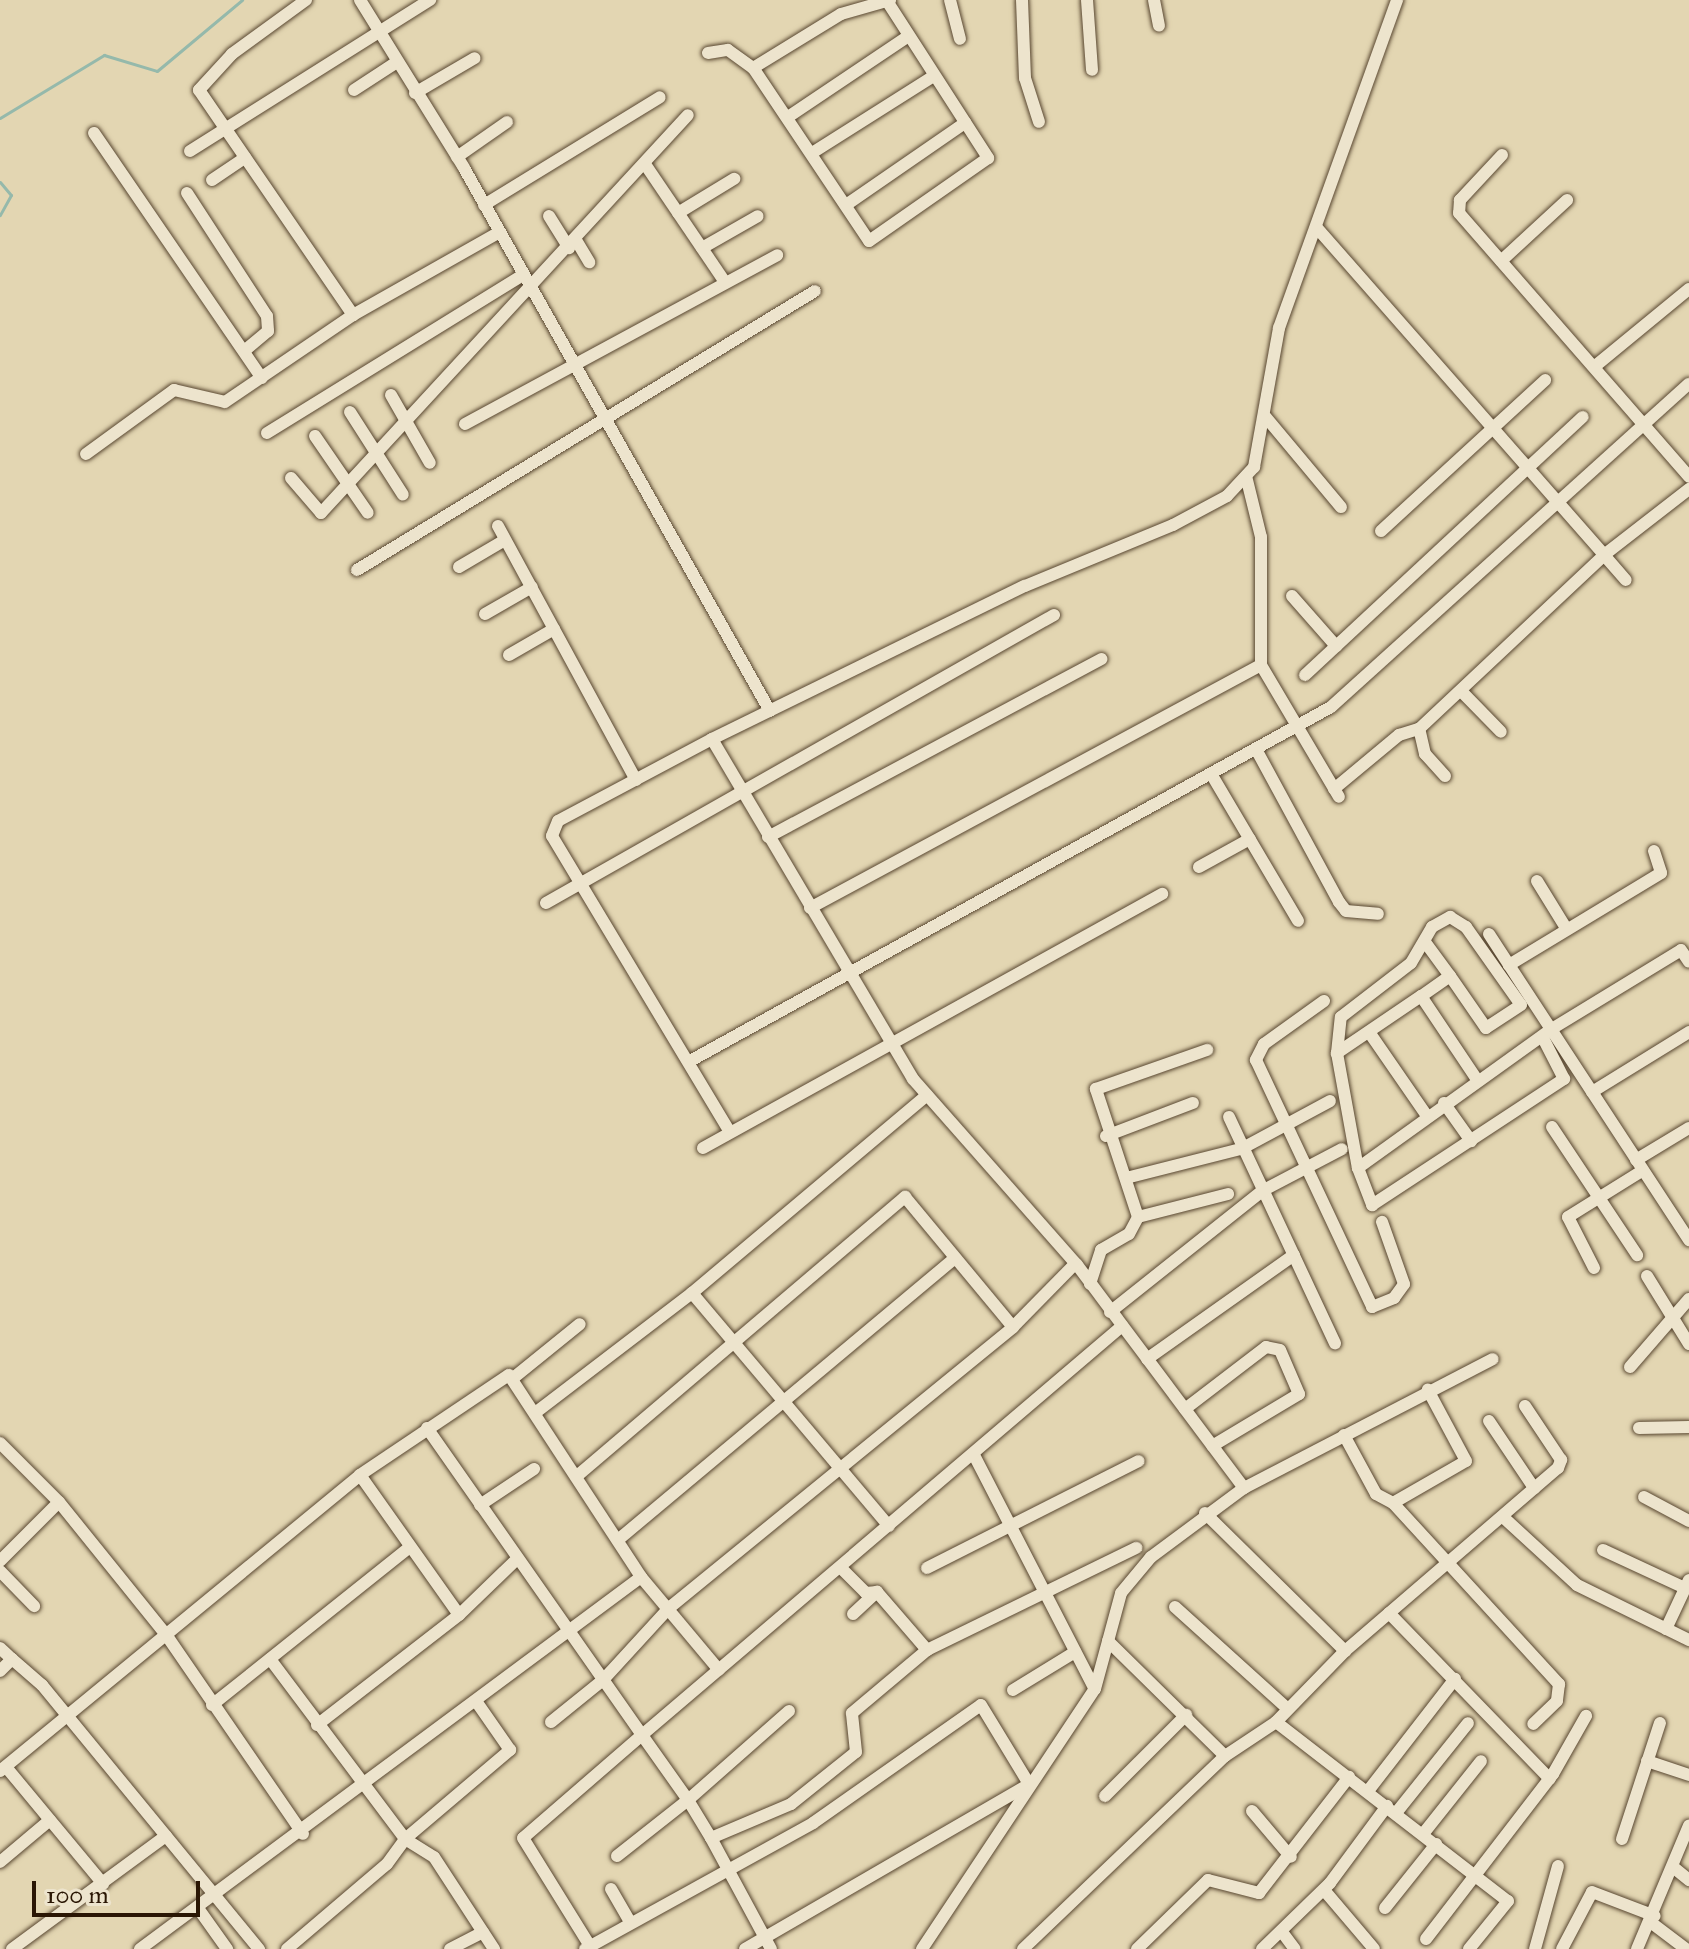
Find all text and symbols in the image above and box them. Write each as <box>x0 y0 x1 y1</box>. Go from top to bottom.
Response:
scale bar <box>36 1865 204 1915</box>
text: 100 m <box>46 1880 109 1910</box>

